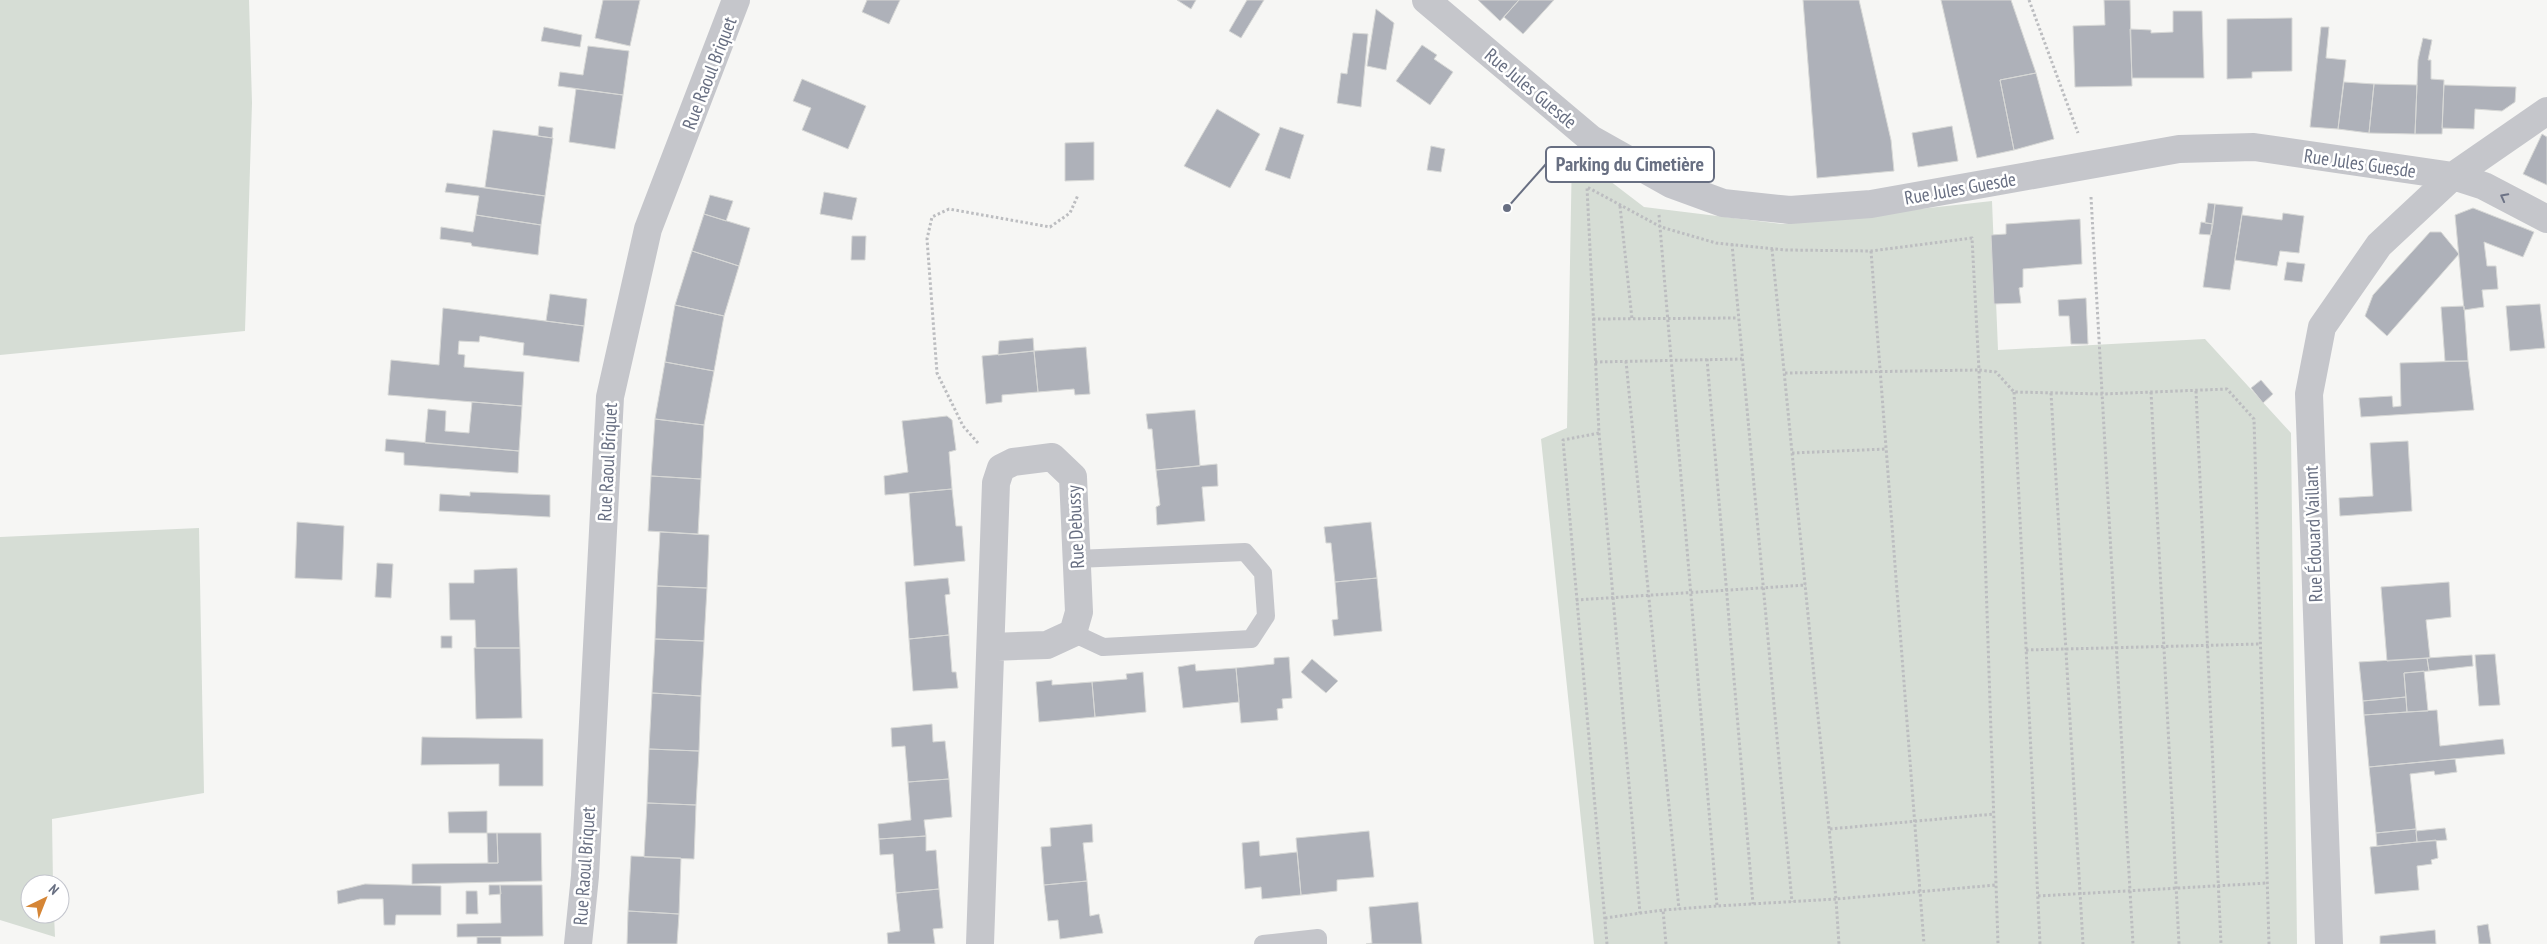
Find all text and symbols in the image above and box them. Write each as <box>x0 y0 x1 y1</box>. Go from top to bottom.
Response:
street label: Rue Raoul Briquet <box>677 13 742 133</box>
street label: Rue Jules Guesde <box>1480 43 1582 134</box>
street label: Rue Jules Guesde <box>2303 143 2418 183</box>
callout: Parking du Cimetière <box>1546 147 1714 182</box>
text: Parking du Cimetière <box>1556 151 1704 177</box>
street label: Rue Jules Guesde <box>1902 166 2018 210</box>
one-way arrow <box>2500 193 2509 203</box>
street label: Rue Raoul Briquet <box>592 401 622 522</box>
street label: Rue Édouard Vaillant <box>2299 465 2327 603</box>
street label: Rue Debussy <box>1061 484 1089 569</box>
street label: Rue Raoul Briquet <box>568 805 600 926</box>
north arrow <box>20 874 70 924</box>
text: N <box>45 880 63 899</box>

